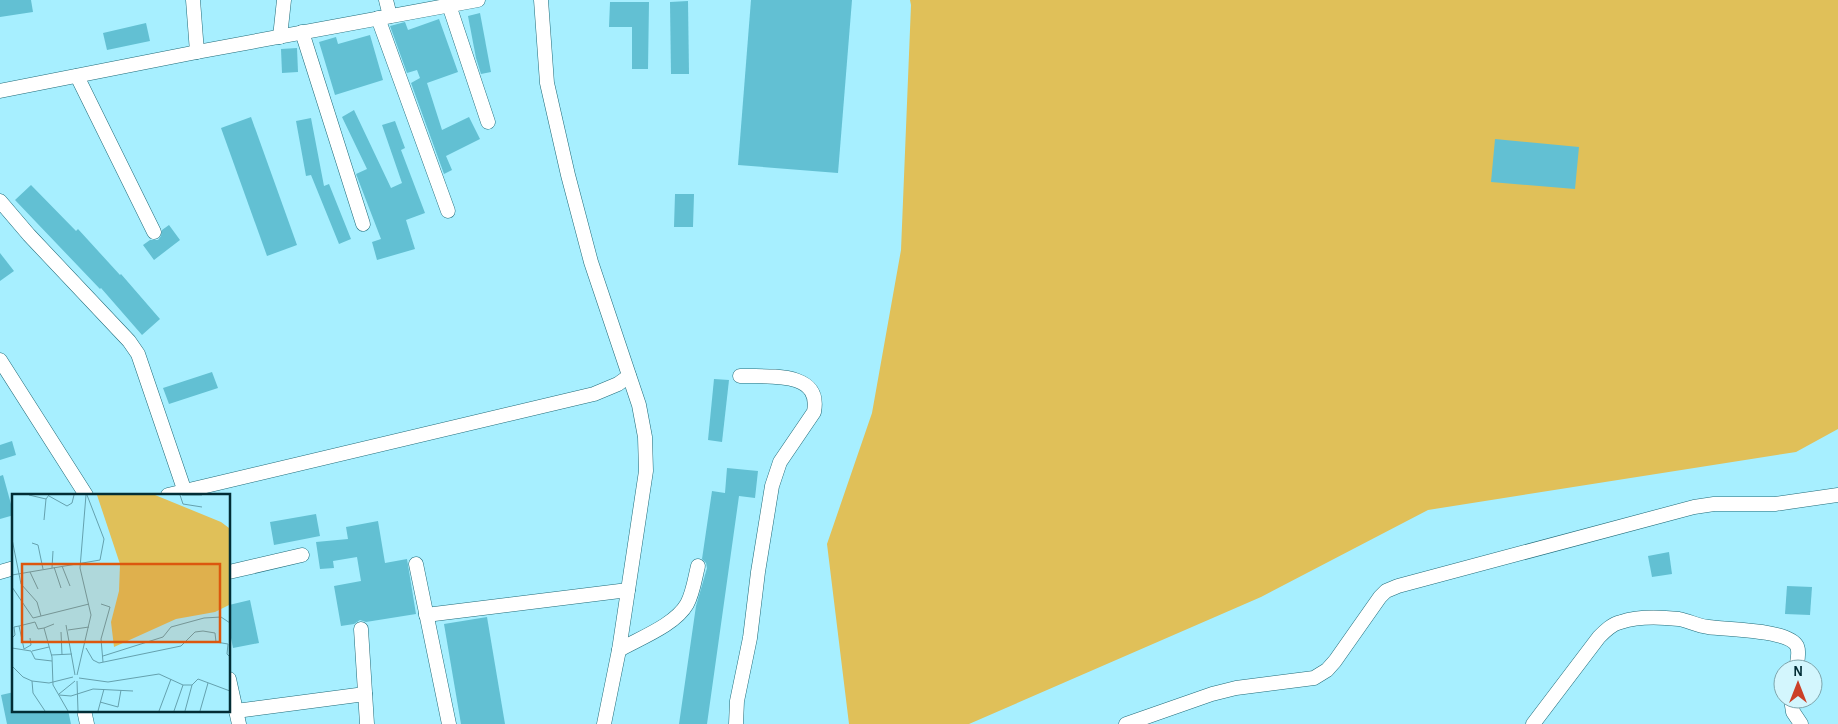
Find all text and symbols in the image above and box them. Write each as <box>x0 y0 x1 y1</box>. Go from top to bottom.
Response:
inset map <box>12 494 230 712</box>
north arrow <box>1773 659 1823 709</box>
text: N <box>1793 665 1803 679</box>

